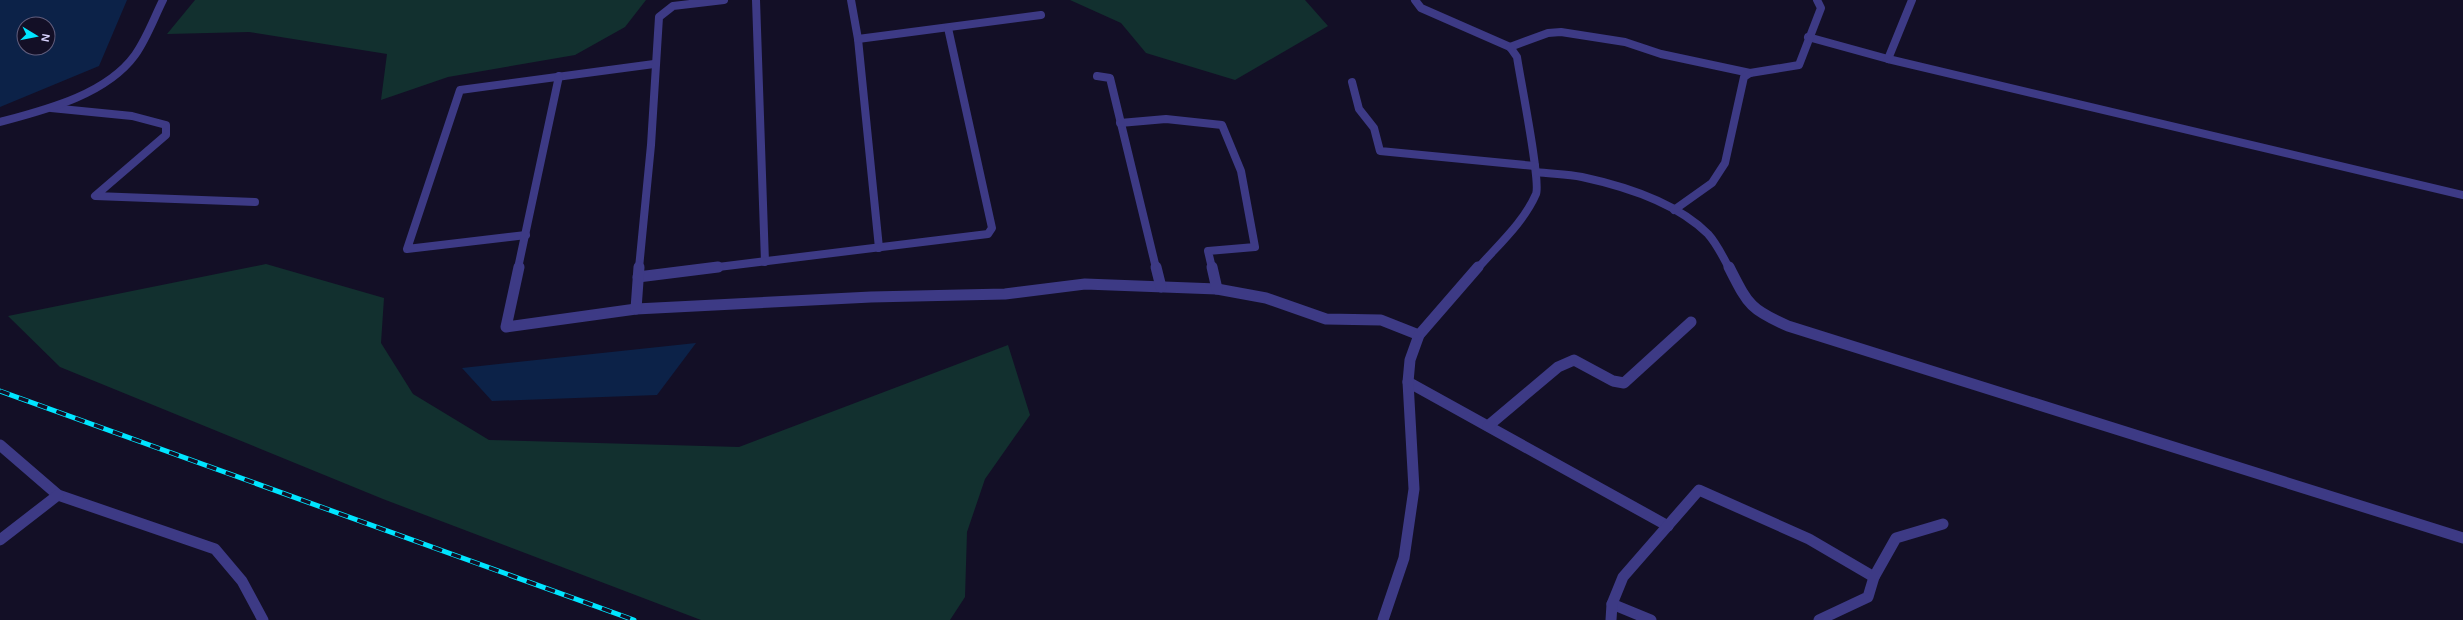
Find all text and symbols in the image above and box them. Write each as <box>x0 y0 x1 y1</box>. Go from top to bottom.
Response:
north arrow <box>16 16 56 56</box>
text: N <box>39 33 52 43</box>

